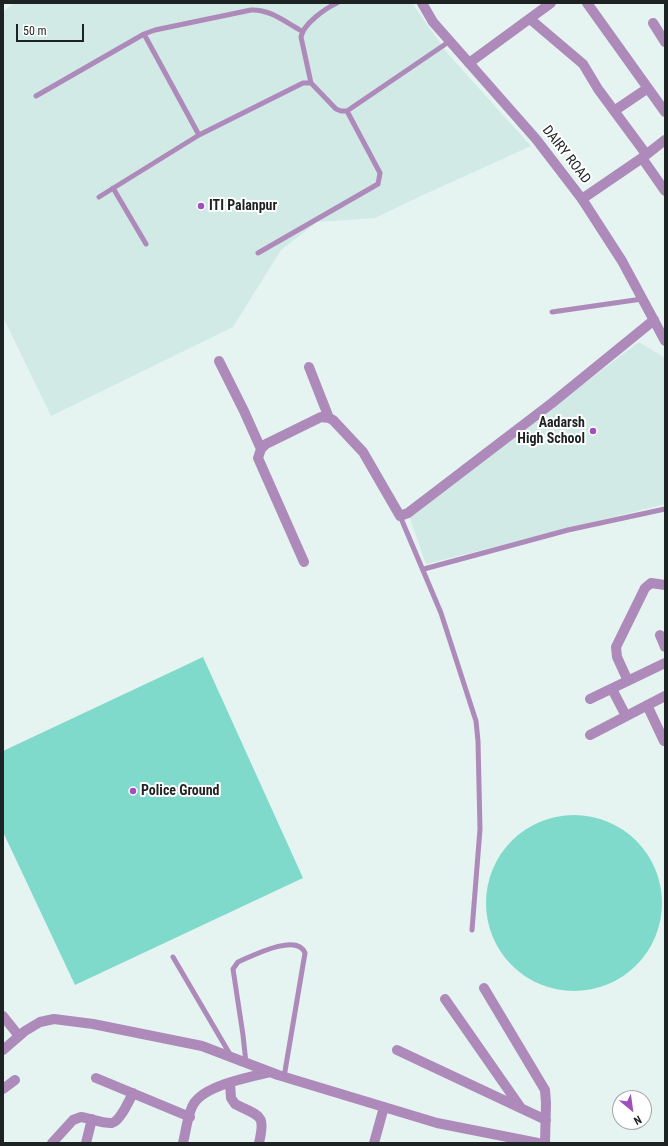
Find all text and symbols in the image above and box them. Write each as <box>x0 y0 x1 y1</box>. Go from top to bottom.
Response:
scale bar <box>18 16 86 42</box>
text: 50 m <box>23 24 47 38</box>
street label: DAIRY ROAD <box>538 123 594 187</box>
place label: ITI Palanpur <box>209 198 277 214</box>
marker: ITI Palanpur <box>196 201 206 211</box>
place label: Aadarsh High School <box>517 415 585 448</box>
marker: Aadarsh High School <box>588 426 598 436</box>
place label: Police Ground <box>141 783 220 799</box>
marker: Police Ground <box>128 786 138 796</box>
north arrow <box>612 1090 652 1130</box>
text: N <box>631 1113 644 1127</box>

